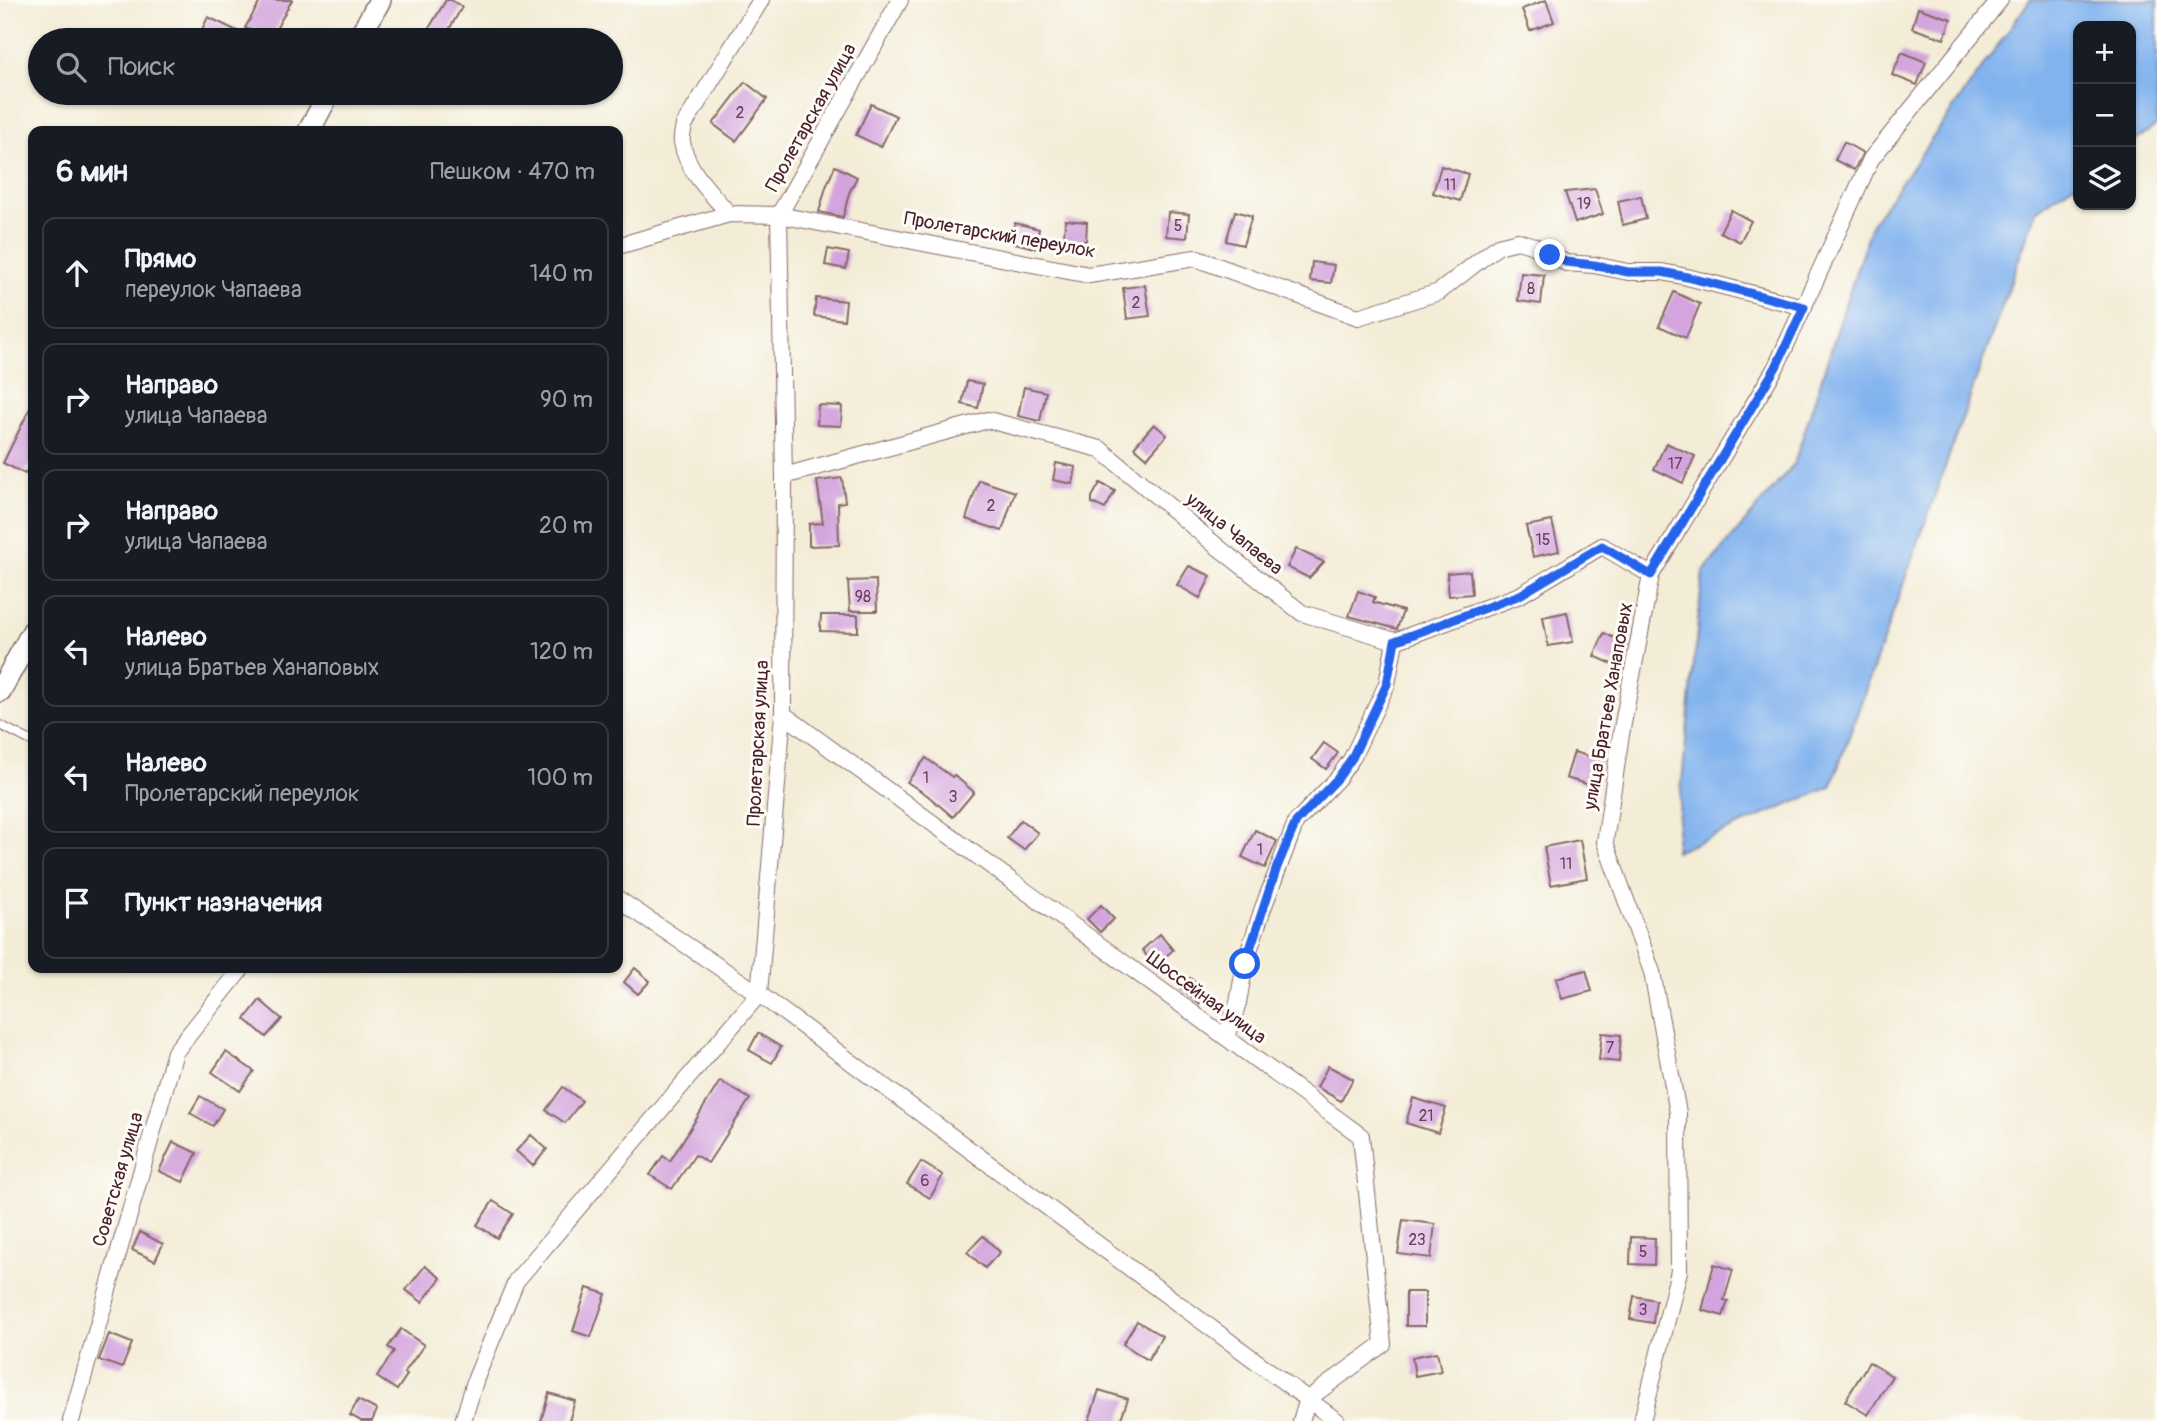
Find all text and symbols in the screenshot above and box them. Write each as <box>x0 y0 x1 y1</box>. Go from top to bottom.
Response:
map controls <box>2073 21 2136 210</box>
button: + <box>2073 21 2136 84</box>
search box <box>28 28 623 105</box>
street label: Пролетарская улица <box>760 39 862 196</box>
icon: search <box>52 48 90 86</box>
text: Поиск <box>108 51 176 83</box>
button: − <box>2073 84 2136 147</box>
house number: 2 <box>736 103 745 123</box>
button: layers <box>2073 147 2136 210</box>
text: 6 мин <box>56 153 128 190</box>
text: Пешком · 470 m <box>430 157 595 186</box>
house number: 11 <box>1444 175 1456 195</box>
house number: 19 <box>1577 194 1591 214</box>
street label: Пролетарский переулок <box>902 206 1098 264</box>
house number: 5 <box>1174 216 1182 236</box>
route end <box>1534 239 1565 270</box>
text: Прямо <box>125 243 196 275</box>
icon: ahead <box>58 254 96 292</box>
text: 140 m <box>530 259 593 288</box>
text: переулок Чапаева <box>125 275 302 304</box>
house number: 8 <box>1527 279 1535 299</box>
house number: 2 <box>1132 293 1141 313</box>
text: Направо <box>125 369 218 401</box>
icon: right <box>58 380 96 418</box>
text: 90 m <box>540 385 593 414</box>
text: улица Чапаева <box>125 401 268 430</box>
house number: 17 <box>1668 454 1683 474</box>
street label: улица Чапаева <box>1180 487 1288 580</box>
text: Направо <box>125 495 218 527</box>
house number: 2 <box>987 496 996 516</box>
icon: right <box>58 506 96 544</box>
text: 20 m <box>539 511 593 540</box>
text: улица Чапаева <box>125 527 268 556</box>
house number: 15 <box>1536 530 1550 550</box>
house number: 98 <box>855 587 871 607</box>
street label: улица Братьев Ханаповых <box>1578 601 1638 813</box>
text: Налево <box>125 621 207 653</box>
icon: left <box>58 632 96 670</box>
text: 120 m <box>530 637 593 666</box>
text: улица Братьев Ханаповых <box>125 653 379 682</box>
street label: Пролетарская улица <box>742 659 774 827</box>
text: Налево <box>125 747 207 779</box>
icon: left <box>58 758 96 796</box>
text: 100 m <box>527 763 593 792</box>
house number: 1 <box>923 768 929 788</box>
text: Пролетарский переулок <box>125 779 360 808</box>
house number: 3 <box>949 787 958 807</box>
house number: 1 <box>1257 840 1263 860</box>
house number: 11 <box>1560 854 1572 874</box>
icon: arrive <box>58 884 96 922</box>
text: Пункт назначения <box>125 887 322 919</box>
street label: Шоссейная улица <box>1142 946 1271 1049</box>
route start <box>1229 948 1260 979</box>
house number: 7 <box>1606 1038 1615 1058</box>
house number: 21 <box>1418 1106 1434 1126</box>
street label: Советская улица <box>87 1109 149 1249</box>
house number: 6 <box>920 1171 930 1191</box>
house number: 23 <box>1408 1230 1426 1250</box>
house number: 5 <box>1639 1242 1647 1262</box>
house number: 3 <box>1639 1300 1648 1320</box>

